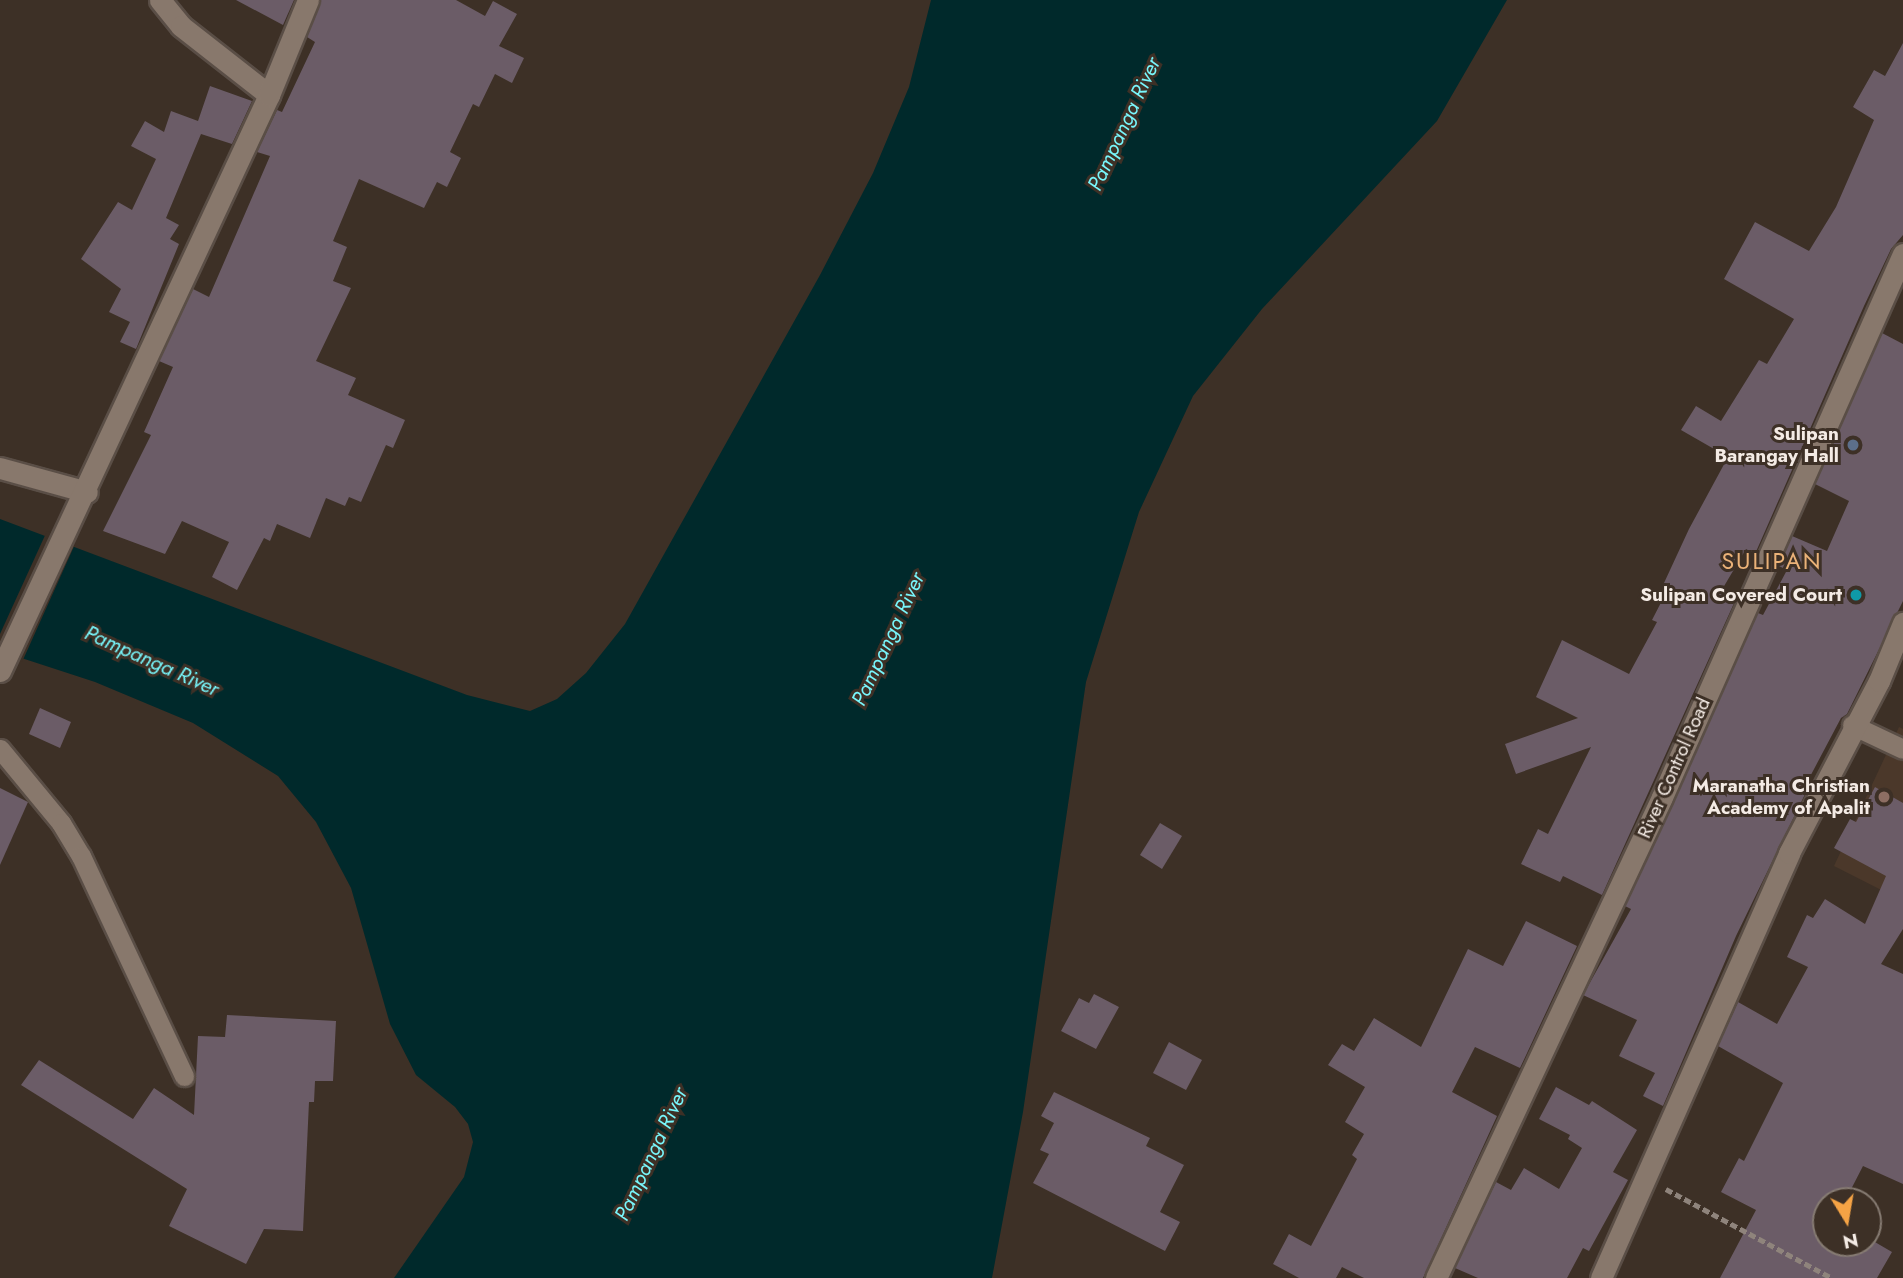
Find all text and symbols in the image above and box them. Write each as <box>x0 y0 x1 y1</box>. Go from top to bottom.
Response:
water label: Pampanga River <box>1082 53 1166 195</box>
place label: Sulipan Barangay Hall <box>1714 423 1839 467</box>
marker: Sulipan Barangay Hall <box>1845 437 1861 453</box>
district label: SULIPAN <box>1722 547 1822 575</box>
water label: Pampanga River <box>846 568 930 710</box>
place label: Sulipan Covered Court <box>1640 584 1842 606</box>
marker: Sulipan Covered Court <box>1848 587 1864 603</box>
water label: Pampanga River <box>81 620 223 702</box>
street label: River Control Road <box>1633 694 1715 842</box>
place label: Maranatha Christian Academy of Apalit <box>1693 775 1870 819</box>
marker: Maranatha Christian Academy of Apalit <box>1876 789 1892 805</box>
water label: Pampanga River <box>609 1083 693 1225</box>
north arrow <box>1812 1187 1882 1257</box>
text: N <box>1841 1226 1861 1256</box>

